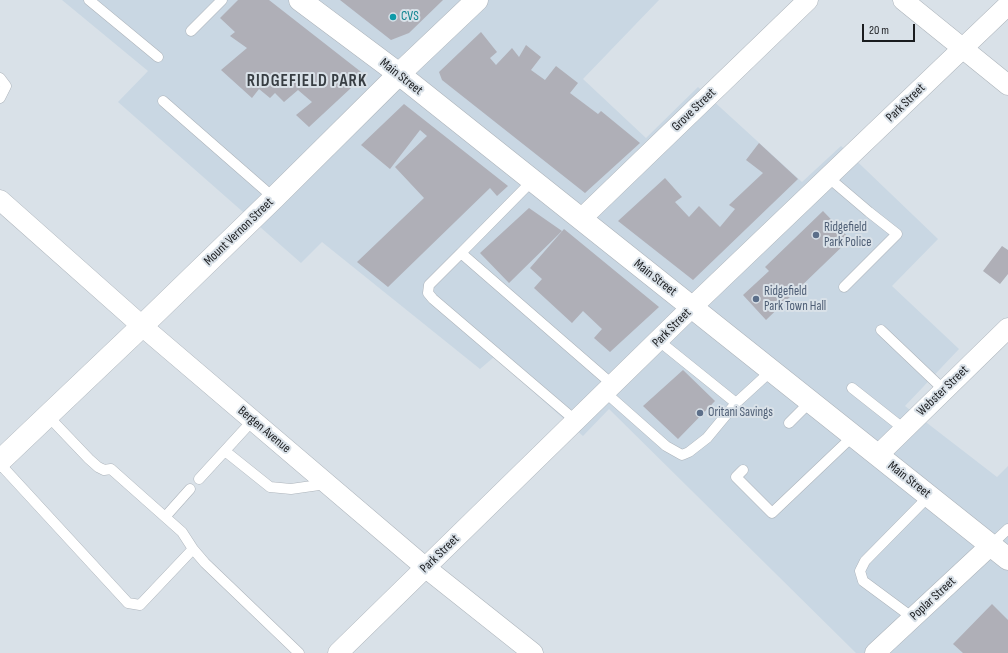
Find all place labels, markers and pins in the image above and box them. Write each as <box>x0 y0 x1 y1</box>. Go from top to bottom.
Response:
place label: CVS <box>401 9 419 25</box>
marker: CVS <box>388 12 398 22</box>
place label: Ridgefield Park Police <box>824 220 871 251</box>
marker: Ridgefield Park Police <box>811 230 821 240</box>
place label: Ridgefield Park Town Hall <box>764 284 826 315</box>
marker: Ridgefield Park Town Hall <box>751 294 761 304</box>
place label: Oritani Savings <box>708 405 773 421</box>
marker: Oritani Savings <box>695 408 705 418</box>

